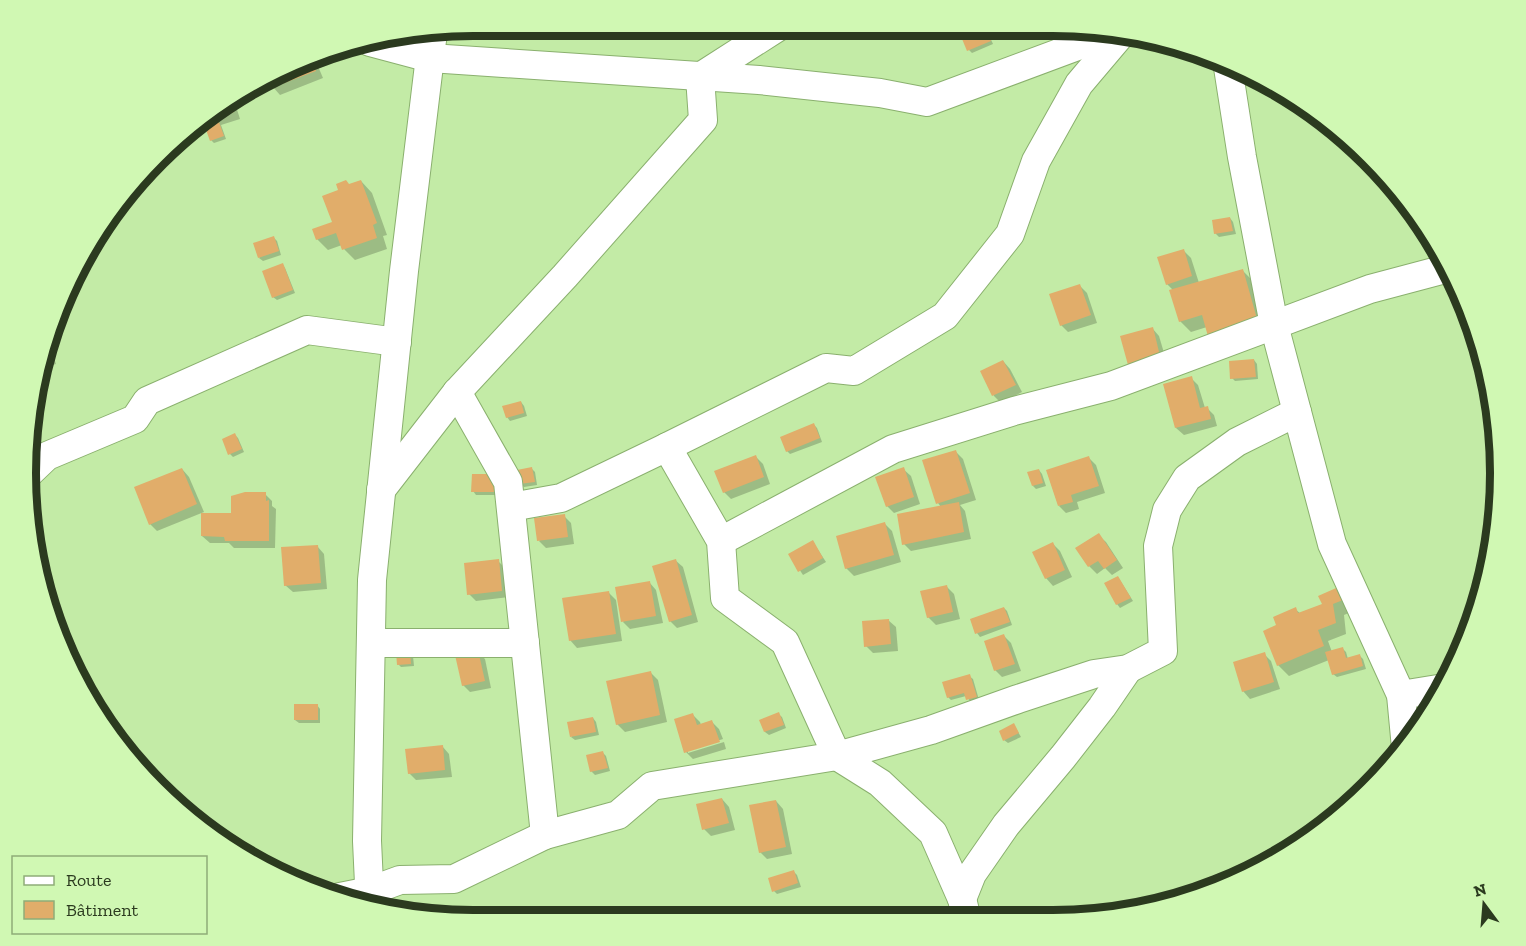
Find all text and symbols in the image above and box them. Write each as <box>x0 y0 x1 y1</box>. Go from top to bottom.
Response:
legend <box>12 856 207 934</box>
text: Route <box>66 869 111 891</box>
north arrow <box>1454 874 1514 934</box>
text: N <box>1472 879 1488 901</box>
text: Bâtiment <box>66 899 139 921</box>

